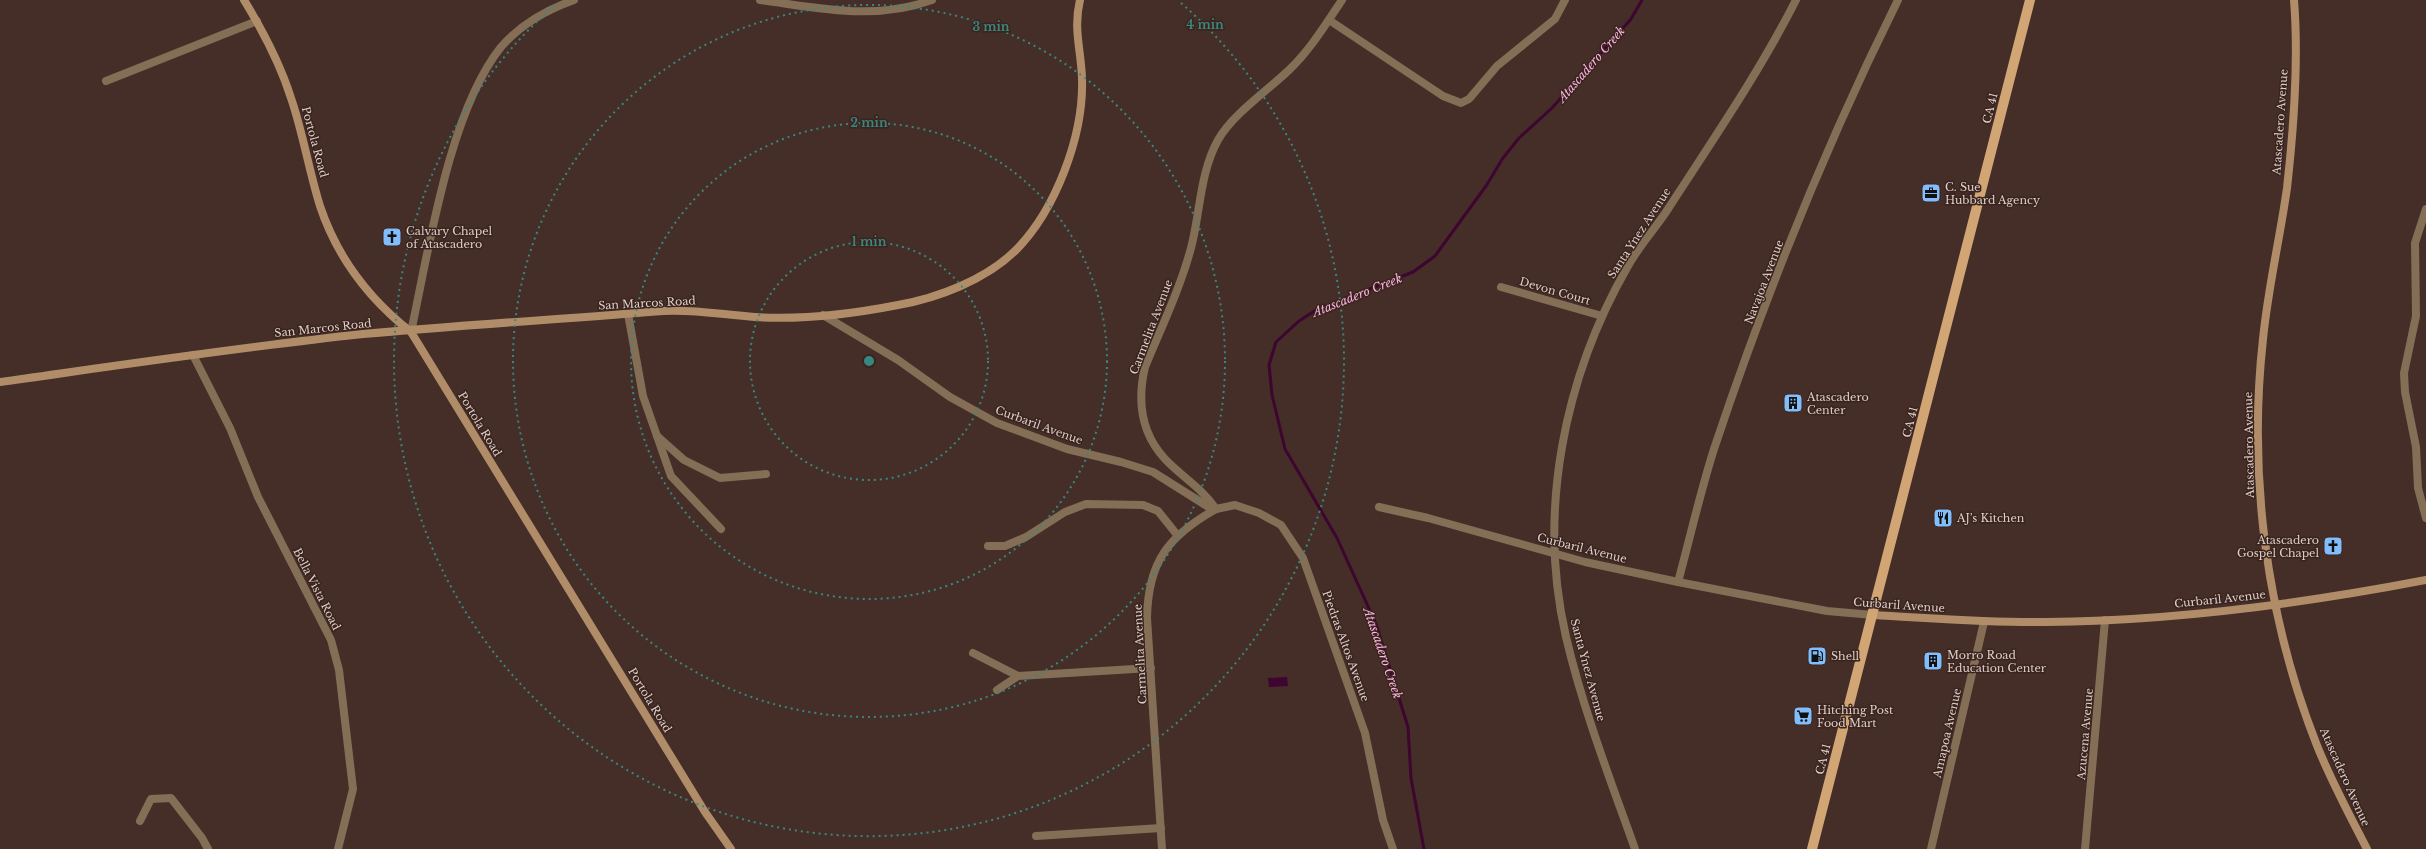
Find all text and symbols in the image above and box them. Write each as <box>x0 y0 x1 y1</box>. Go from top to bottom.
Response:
text: 4 min <box>1186 17 1224 32</box>
text: 3 min <box>972 19 1010 34</box>
water label: Atascadero Creek <box>1553 23 1628 106</box>
street label: Atascadero Avenue <box>2269 68 2291 177</box>
street label: CA 41 <box>1979 91 2001 125</box>
street label: Portola Road <box>299 105 331 180</box>
text: 2 min <box>850 115 888 130</box>
place label: C. Sue Hubbard Agency <box>1945 180 2040 207</box>
office icon: C. Sue Hubbard Agency <box>1920 182 1942 204</box>
street label: Santa Ynez Avenue <box>1604 185 1674 281</box>
place label: Calvary Chapel of Atascadero <box>406 224 492 251</box>
church icon: Calvary Chapel of Atascadero <box>381 226 403 248</box>
text: 1 min <box>852 234 887 249</box>
street label: Navajoa Avenue <box>1741 238 1787 326</box>
water label: Atascadero Creek <box>1308 270 1404 321</box>
street label: Devon Court <box>1518 274 1593 308</box>
street label: Carmelita Avenue <box>1126 278 1176 376</box>
street label: San Marcos Road <box>598 293 697 313</box>
street label: San Marcos Road <box>274 316 373 340</box>
centre of rings <box>862 354 876 368</box>
street label: Portola Road <box>455 389 505 459</box>
place label: Atascadero Center <box>1806 390 1869 417</box>
building icon: Atascadero Center <box>1782 392 1804 414</box>
street label: Atascadero Avenue <box>2241 392 2257 499</box>
street label: Curbaril Avenue <box>993 403 1085 447</box>
street label: CA 41 <box>1899 405 1921 439</box>
restaurant icon: AJ’s Kitchen <box>1932 507 1954 529</box>
place label: AJ’s Kitchen <box>1956 511 2025 525</box>
street label: Curbaril Avenue <box>1536 530 1628 566</box>
place label: Atascadero Gospel Chapel <box>2237 533 2319 560</box>
church icon: Atascadero Gospel Chapel <box>2322 535 2344 557</box>
street label: Bella Vista Road <box>290 546 344 633</box>
street label: Curbaril Avenue <box>2174 587 2266 611</box>
street label: Piedras Altos Avenue <box>1319 589 1373 703</box>
street label: Curbaril Avenue <box>1853 595 1945 615</box>
street label: Carmelita Avenue <box>1130 604 1150 704</box>
water label: Atascadero Creek <box>1360 604 1406 700</box>
street label: Santa Ynez Avenue <box>1568 617 1608 723</box>
fuel station icon: Shell <box>1806 645 1828 667</box>
place label: Morro Road Education Center <box>1947 648 2047 675</box>
place label: Shell <box>1831 649 1860 663</box>
building icon: Morro Road Education Center <box>1922 650 1944 672</box>
street label: Portola Road <box>625 665 675 735</box>
street label: Amapoa Avenue <box>1930 687 1964 780</box>
street label: Azucena Avenue <box>2074 687 2096 782</box>
place label: Hitching Post Food Mart <box>1817 703 1894 730</box>
supermarket icon: Hitching Post Food Mart <box>1792 705 1814 727</box>
street label: Atascadero Avenue <box>2317 725 2373 828</box>
street label: CA 41 <box>1812 742 1834 776</box>

